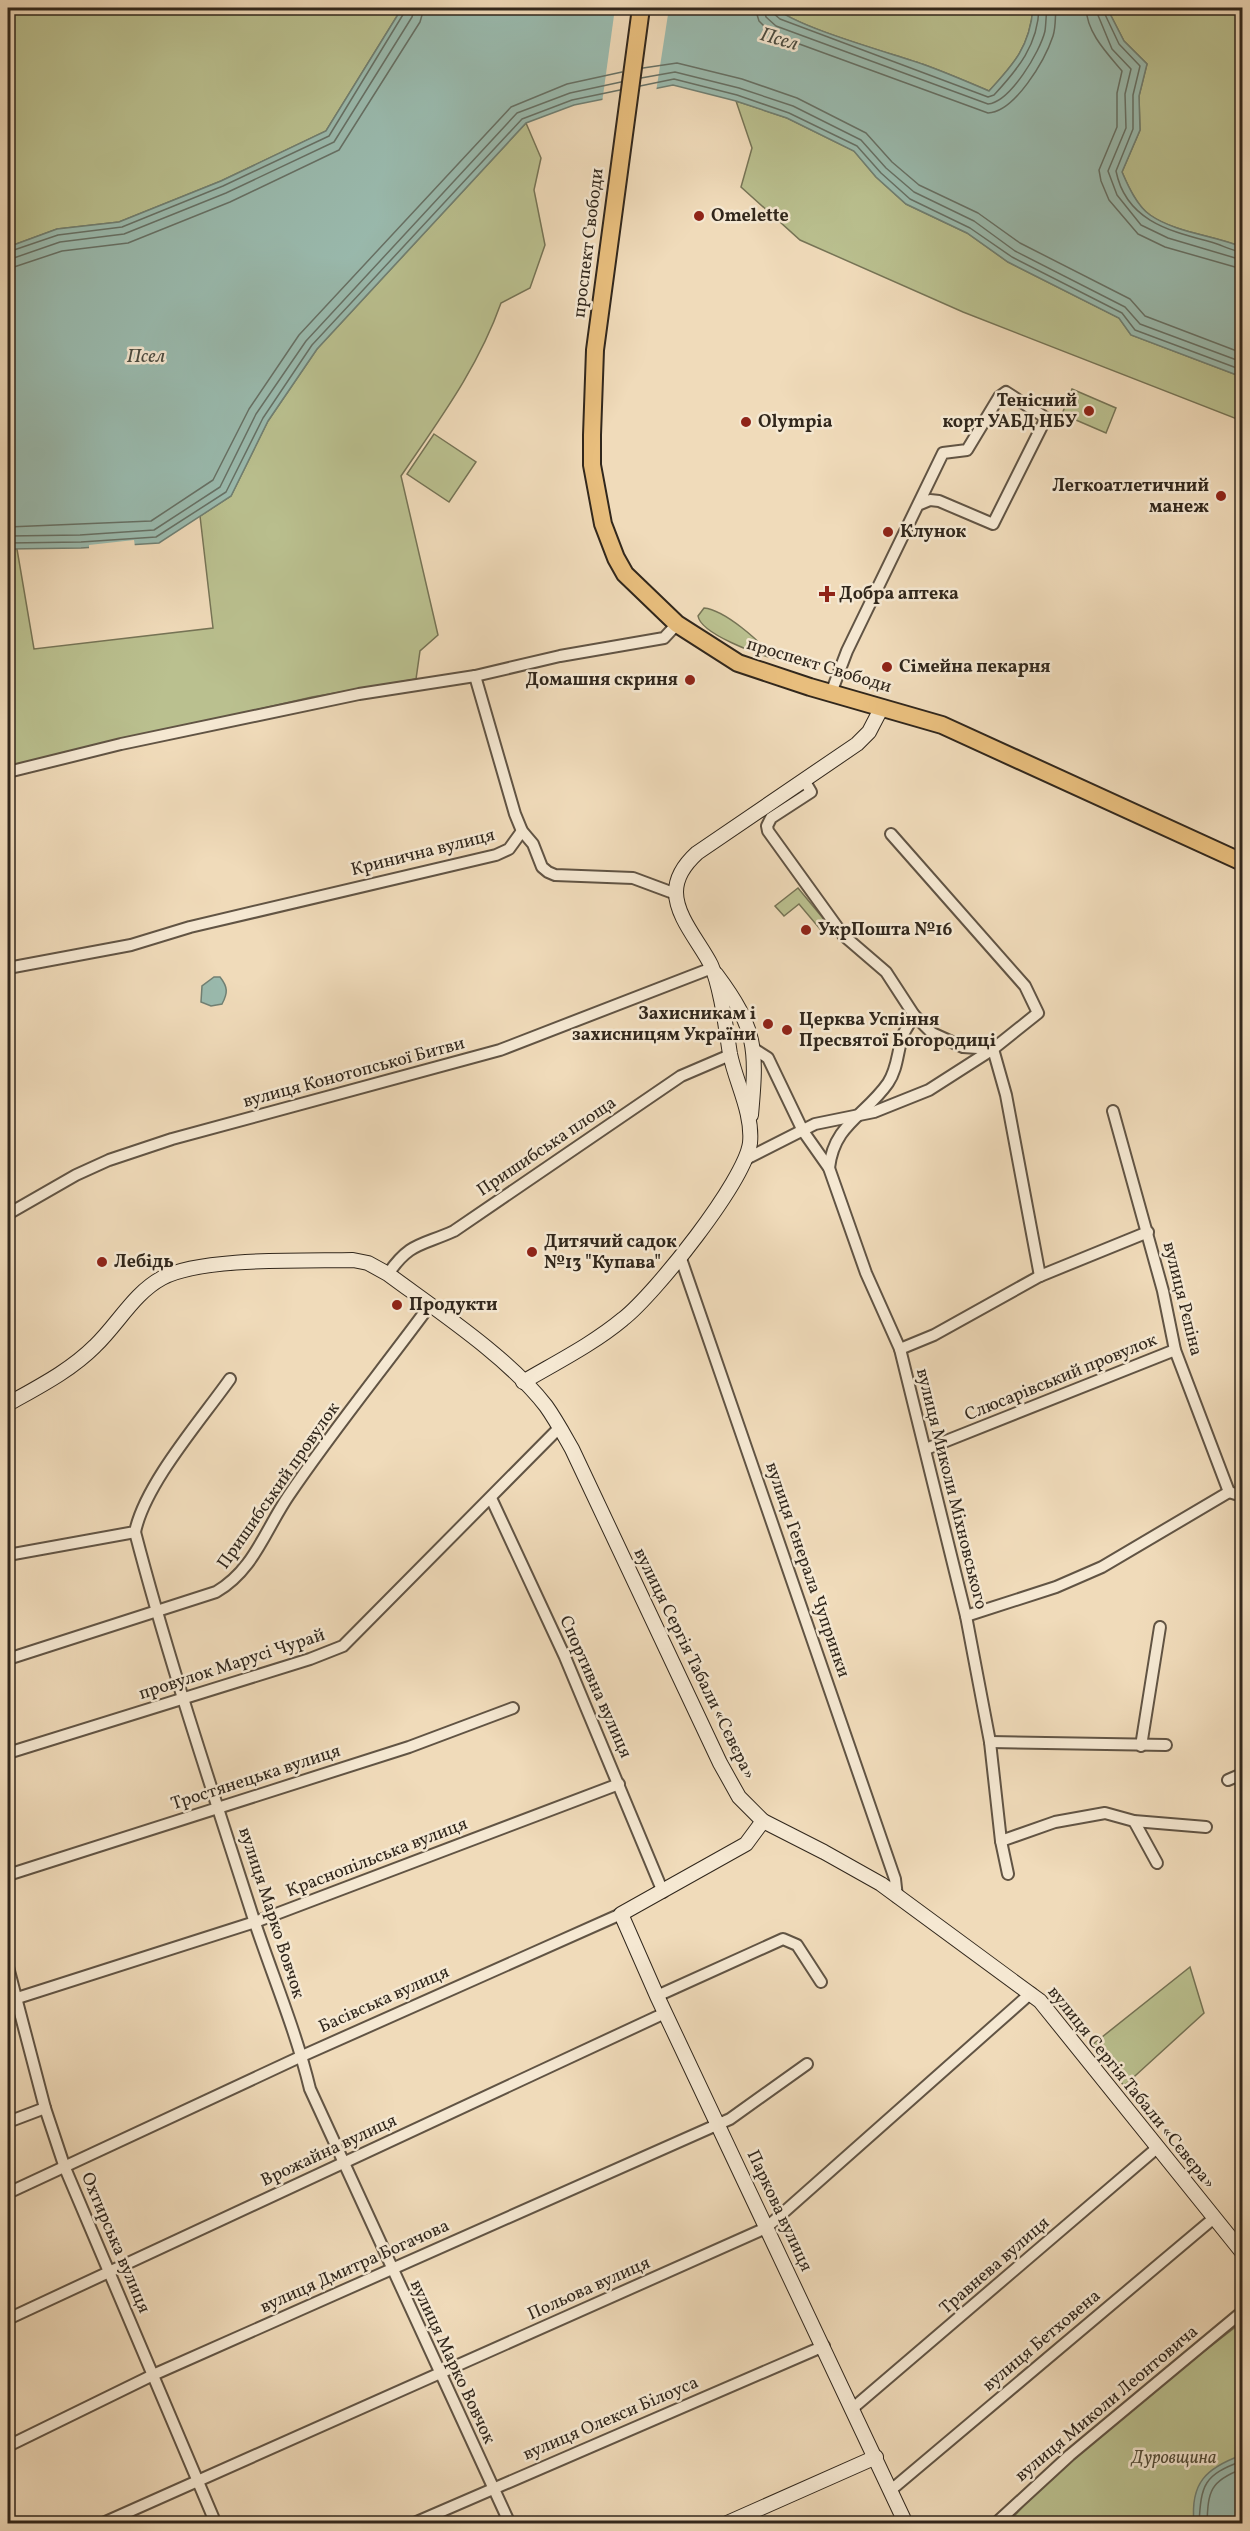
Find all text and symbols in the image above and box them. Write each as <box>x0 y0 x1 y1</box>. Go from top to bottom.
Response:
water label: Псел <box>757 21 801 59</box>
street label: проспект Свободи <box>567 167 611 319</box>
place label: Omelette <box>711 204 789 229</box>
marker: Omelette <box>692 209 706 223</box>
water label: Псел <box>127 343 165 371</box>
place label: Тенісний корт УАБД НБУ <box>942 389 1077 435</box>
marker: Тенісний корт УАБД НБУ <box>1082 404 1096 418</box>
place label: Olympia <box>758 410 833 435</box>
marker: Olympia <box>739 415 753 429</box>
place label: Легкоатлетичний манеж <box>1052 474 1209 520</box>
marker: Легкоатлетичний манеж <box>1214 489 1228 503</box>
place label: Клунок <box>900 520 967 545</box>
marker: Клунок <box>881 525 895 539</box>
place label: Добра аптека <box>839 582 959 607</box>
marker: Добра аптека <box>820 587 834 601</box>
street label: проспект Свободи <box>743 632 895 700</box>
place label: Сімейна пекарня <box>899 655 1051 680</box>
marker: Сімейна пекарня <box>880 660 894 674</box>
place label: Домашня скриня <box>525 668 678 693</box>
marker: Домашня скриня <box>683 673 697 687</box>
street label: Кринична вулиця <box>348 823 498 883</box>
place label: УкрПошта №16 <box>818 918 953 943</box>
marker: УкрПошта №16 <box>799 923 813 937</box>
place label: Захисникам і захисницям України <box>572 1002 756 1048</box>
place label: Церква Успіння Пресвятої Богородиці <box>799 1008 996 1054</box>
marker: Захисникам і захисницям України <box>761 1017 775 1031</box>
marker: Церква Успіння Пресвятої Богородиці <box>780 1023 794 1037</box>
street label: вулиця Конотопської Битви <box>240 1031 468 1115</box>
street label: Пришибська площа <box>472 1091 622 1203</box>
place label: Дитячий садок №13 "Купава" <box>544 1230 677 1276</box>
street label: вулиця Рєпіна <box>1156 1239 1208 1359</box>
marker: Дитячий садок №13 "Купава" <box>525 1245 539 1259</box>
place label: Лебідь <box>114 1250 174 1275</box>
marker: Лебідь <box>95 1255 109 1269</box>
place label: Продукти <box>409 1293 498 1318</box>
marker: Продукти <box>390 1298 404 1312</box>
street label: Слюсарівський провулок <box>961 1328 1161 1428</box>
street label: вулиця Миколи Міхновського <box>909 1366 993 1612</box>
street label: Пришибський провулок <box>212 1397 347 1575</box>
street label: вулиця Генерала Чупринки <box>758 1459 856 1681</box>
street label: вулиця Сергія Табали «Сєвєра» <box>627 1544 761 1784</box>
street label: Спортивна вулиця <box>552 1612 638 1762</box>
street label: провулок Марусі Чурай <box>136 1623 328 1707</box>
street label: Тростянецька вулиця <box>168 1739 344 1817</box>
street label: Краснопільська вулиця <box>283 1812 471 1904</box>
street label: вулиця Марко Вовчок <box>231 1824 311 2002</box>
street label: Басівська вулиця <box>315 1960 453 2040</box>
street label: вулиця Сергія Табали «Сєвєра» <box>1041 1981 1221 2195</box>
street label: Врожайна вулиця <box>257 2109 401 2193</box>
street label: Паркова вулиця <box>740 2146 818 2276</box>
street label: Охтирська вулиця <box>74 2169 156 2317</box>
street label: Травнева вулиця <box>935 2211 1055 2321</box>
street label: вулиця Дмитра Богачова <box>256 2214 454 2320</box>
street label: Польова вулиця <box>524 2251 654 2327</box>
street label: вулиця Марко Вовчок <box>403 2276 501 2449</box>
street label: вулиця Бетховена <box>978 2284 1106 2398</box>
street label: вулиця Миколи Леонтовича <box>1010 2320 1204 2488</box>
street label: вулиця Олекси Білоуса <box>519 2371 703 2467</box>
park label: Дуровщина <box>1129 2446 1217 2471</box>

